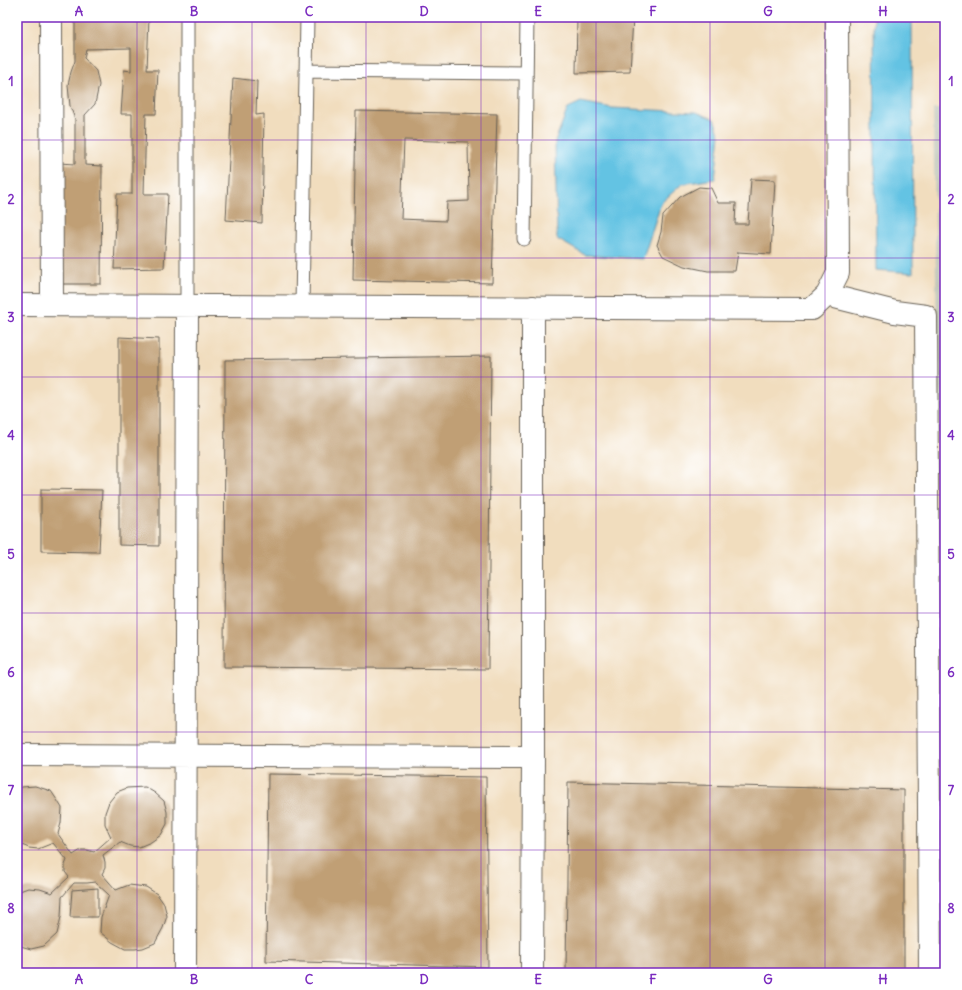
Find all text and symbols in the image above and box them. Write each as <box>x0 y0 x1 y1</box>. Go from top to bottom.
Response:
text: A <box>75 3 84 20</box>
text: B <box>190 3 199 20</box>
text: C <box>305 3 314 20</box>
text: D <box>419 3 429 20</box>
text: E <box>534 3 542 20</box>
text: F <box>649 3 657 20</box>
text: G <box>763 3 773 20</box>
text: H <box>878 3 888 20</box>
text: 1 <box>8 73 14 90</box>
text: 1 <box>948 73 954 90</box>
text: 2 <box>7 191 15 208</box>
text: 2 <box>947 191 955 208</box>
text: 3 <box>7 309 15 326</box>
text: 3 <box>947 309 955 326</box>
text: 4 <box>7 427 15 444</box>
text: 4 <box>947 427 955 444</box>
text: 5 <box>7 546 15 563</box>
text: 5 <box>947 546 955 563</box>
text: 6 <box>7 664 15 681</box>
text: 6 <box>947 664 955 681</box>
text: 7 <box>8 782 15 799</box>
text: 7 <box>948 782 955 799</box>
text: 8 <box>7 900 15 917</box>
text: 8 <box>947 900 955 917</box>
text: A <box>75 971 84 988</box>
text: B <box>190 971 199 988</box>
text: C <box>305 971 314 988</box>
text: D <box>419 971 429 988</box>
text: E <box>534 971 542 988</box>
text: F <box>649 971 657 988</box>
text: G <box>763 971 773 988</box>
text: H <box>878 971 888 988</box>

